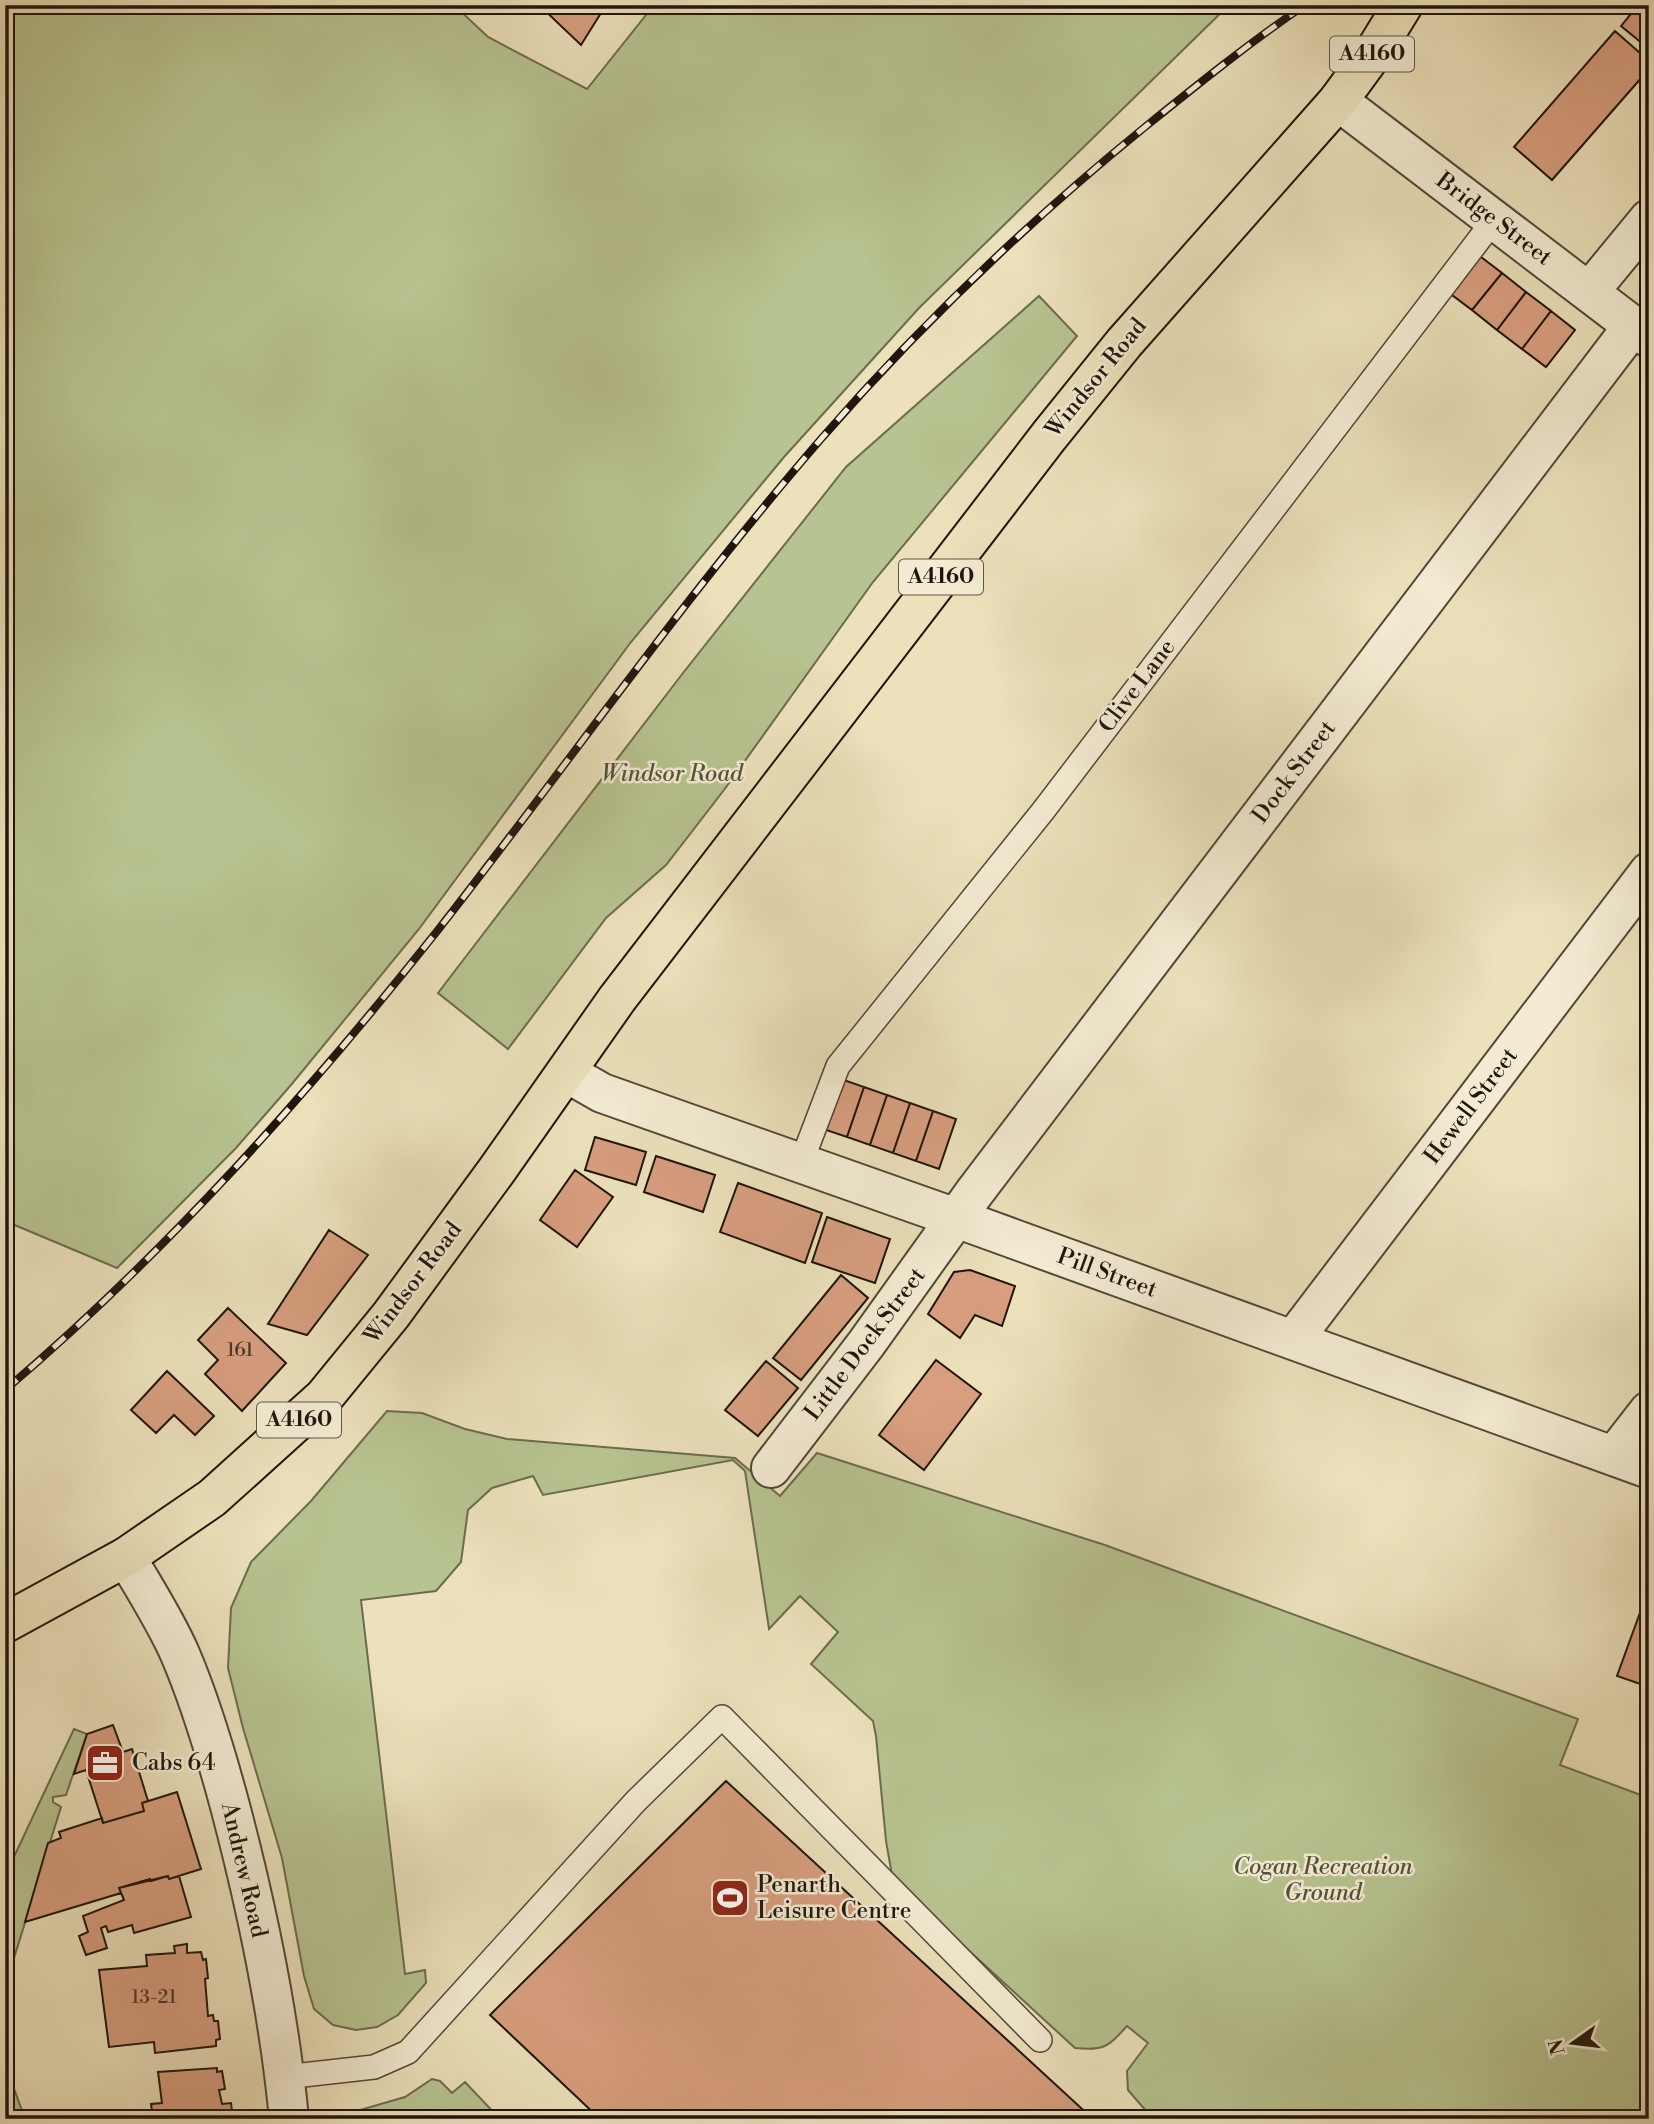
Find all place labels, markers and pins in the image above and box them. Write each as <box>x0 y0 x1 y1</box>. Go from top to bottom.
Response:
office icon: Cabs 64 <box>84 1742 126 1784</box>
place label: Cabs 64 <box>132 1749 215 1777</box>
place label: Penarth Leisure Centre <box>757 1871 911 1925</box>
sports icon: Penarth Leisure Centre <box>709 1877 751 1919</box>

